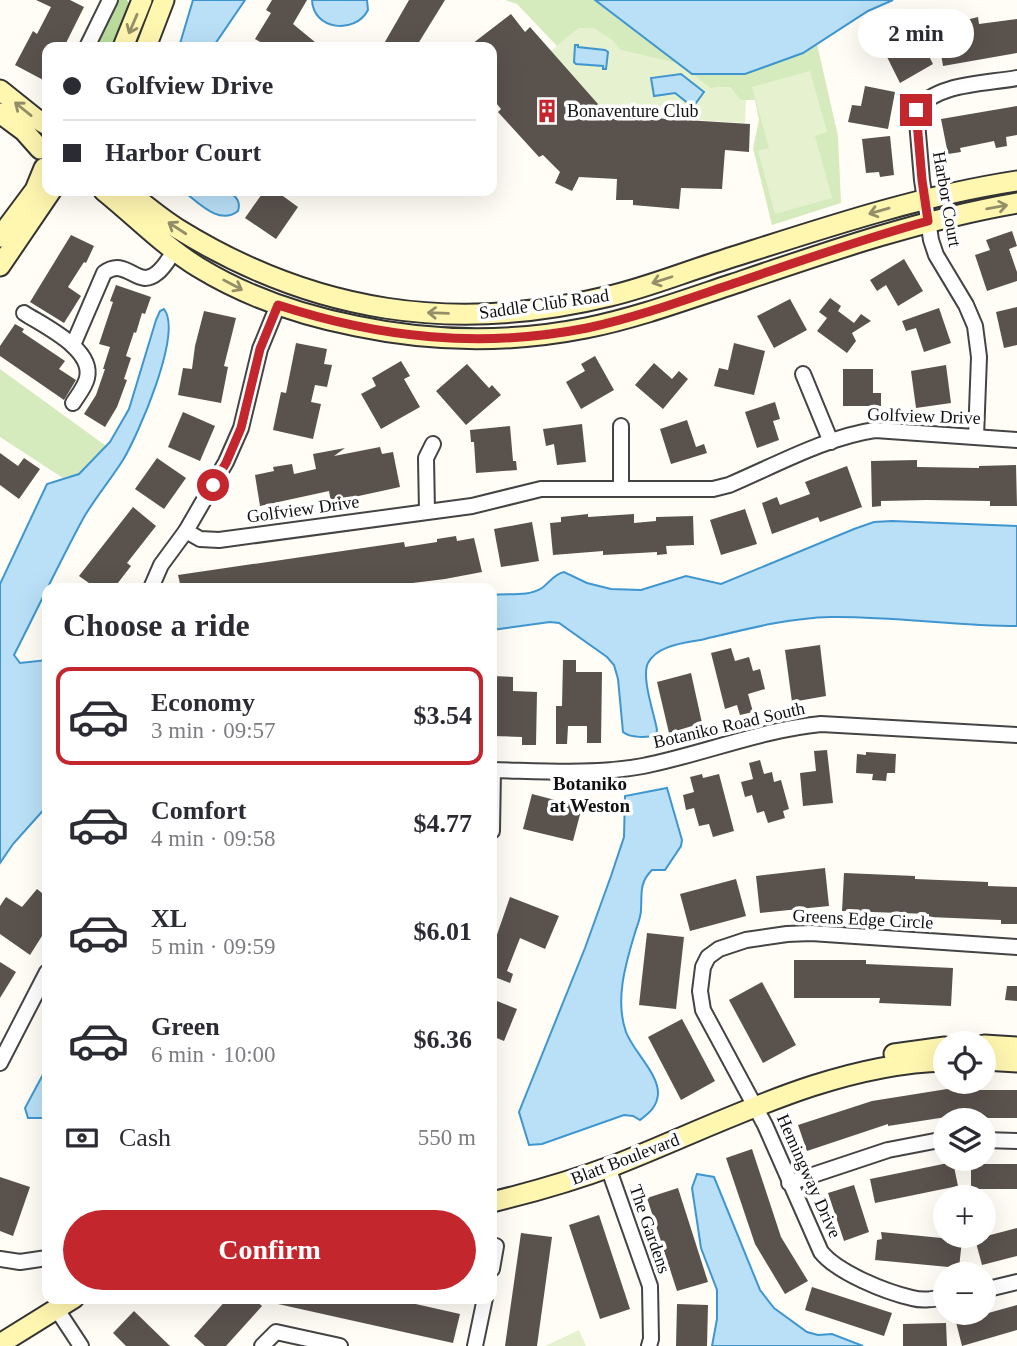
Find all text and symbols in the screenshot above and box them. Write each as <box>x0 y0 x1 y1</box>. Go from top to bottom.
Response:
callout: 2 min <box>858 8 974 57</box>
one-way arrow <box>126 13 139 34</box>
text: 2 min <box>888 21 944 46</box>
text: Golfview Drive <box>105 71 273 100</box>
route end <box>900 94 932 126</box>
building icon: Bonaventure Club <box>533 97 561 125</box>
one-way arrow <box>14 101 32 116</box>
place label: Bonaventure Club <box>567 101 698 121</box>
text: Harbor Court <box>105 138 261 167</box>
street label: Harbor Court <box>929 150 965 248</box>
one-way arrow <box>985 199 1008 213</box>
one-way arrow <box>868 206 890 219</box>
one-way arrow <box>168 220 187 235</box>
one-way arrow <box>651 275 673 287</box>
one-way arrow <box>222 279 243 293</box>
street label: Saddle Club Road <box>478 285 610 323</box>
one-way arrow <box>427 307 450 320</box>
street label: Golfview Drive <box>867 404 981 428</box>
route start <box>197 469 229 501</box>
street label: Golfview Drive <box>245 491 361 527</box>
text: Choose a ride <box>63 607 250 643</box>
icon: car <box>67 685 130 748</box>
text: Economy <box>151 688 255 717</box>
street label: Botaniko Road South <box>651 698 807 752</box>
text: $3.54 <box>414 701 472 730</box>
text: 3 min · 09:57 <box>151 718 276 743</box>
district label: Botaniko at Weston <box>550 773 631 816</box>
icon: car <box>67 793 130 856</box>
text: Comfort <box>151 796 246 825</box>
text: $4.77 <box>414 809 472 838</box>
text: 4 min · 09:58 <box>151 826 276 851</box>
icon: car <box>67 901 130 964</box>
text: XL <box>151 904 187 933</box>
street label: Greens Edge Circle <box>792 905 934 933</box>
text: $6.01 <box>414 917 472 946</box>
text: 5 min · 09:59 <box>151 934 276 959</box>
icon: car <box>67 1009 130 1072</box>
text: Green <box>151 1012 220 1041</box>
text: $6.36 <box>414 1025 472 1054</box>
map controls <box>933 1031 996 1325</box>
button: locate <box>933 1031 996 1094</box>
text: 6 min · 10:00 <box>151 1042 276 1067</box>
button: layers <box>933 1108 996 1171</box>
street label: Hemingway Drive <box>773 1111 845 1241</box>
icon: cash <box>63 1119 101 1157</box>
text: Cash <box>119 1123 171 1152</box>
text: 550 m <box>418 1125 476 1150</box>
street label: Blatt Boulevard <box>568 1129 682 1189</box>
street label: The Gardens <box>625 1182 675 1276</box>
button: + <box>933 1185 996 1248</box>
button: Confirm <box>63 1210 476 1290</box>
button: − <box>933 1262 996 1325</box>

